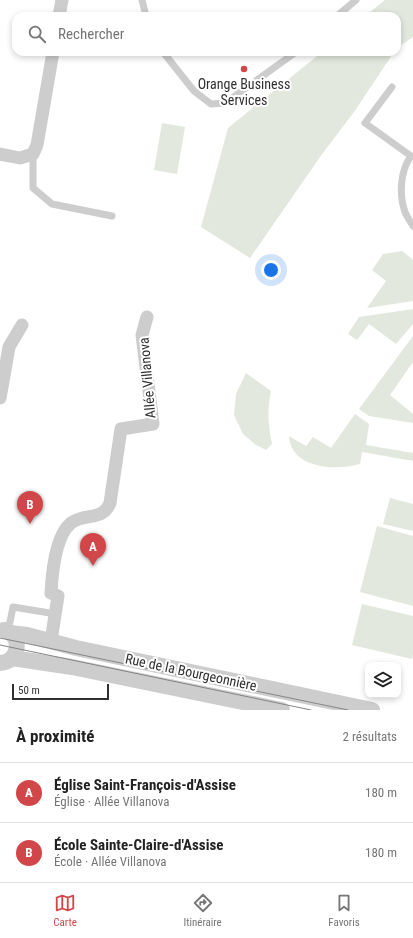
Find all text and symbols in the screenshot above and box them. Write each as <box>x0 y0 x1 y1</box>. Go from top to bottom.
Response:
search box <box>12 12 401 56</box>
icon: search <box>26 23 48 45</box>
text: Rechercher <box>58 25 124 43</box>
marker: Orange Business Services <box>239 64 249 74</box>
place label: Orange Business Services <box>198 76 290 108</box>
your location <box>261 260 281 280</box>
street label: Allée Villanova <box>135 337 159 419</box>
pin: B <box>17 491 43 524</box>
pin: A <box>80 533 106 566</box>
street label: Rue de la Bourgeonnière <box>124 650 259 694</box>
map controls <box>365 662 401 698</box>
button: layers <box>365 662 401 698</box>
scale bar <box>12 682 109 701</box>
text: 50 m <box>18 684 40 697</box>
text: À proximité <box>16 726 94 746</box>
text: 2 résultats <box>343 729 397 744</box>
text: Église Saint-François-d'Assise <box>54 776 236 794</box>
text: A <box>25 785 33 800</box>
text: 180 m <box>365 785 397 800</box>
text: Église · Allée Villanova <box>54 794 169 809</box>
text: École Sainte-Claire-d'Assise <box>54 836 223 854</box>
text: B <box>25 845 33 860</box>
text: 180 m <box>365 845 397 860</box>
text: École · Allée Villanova <box>54 854 167 869</box>
tab: Carte <box>53 892 77 929</box>
tab: Itinéraire <box>183 892 222 929</box>
tab: Favoris <box>328 892 360 929</box>

